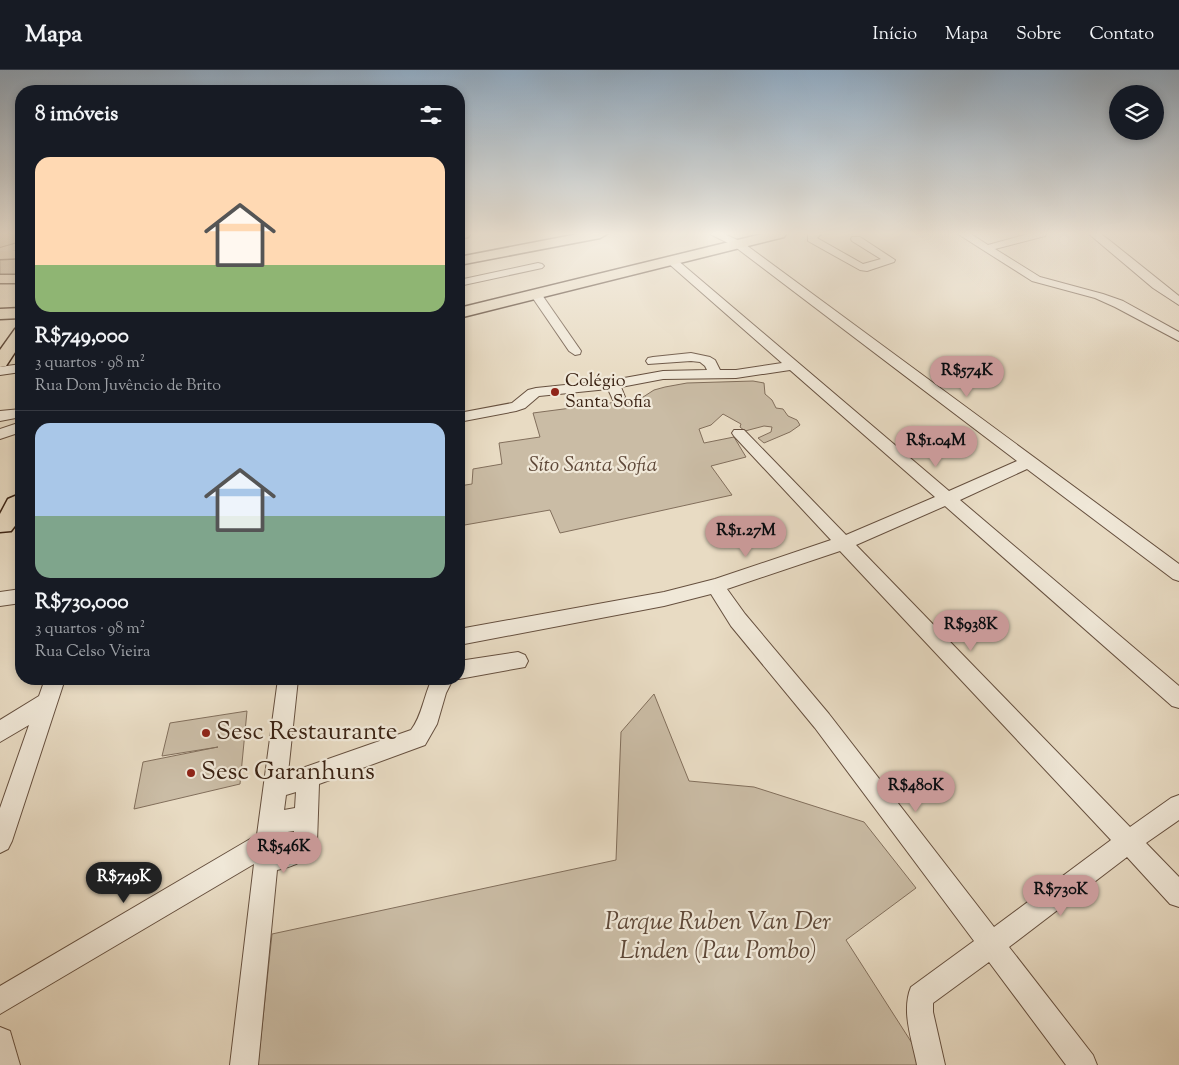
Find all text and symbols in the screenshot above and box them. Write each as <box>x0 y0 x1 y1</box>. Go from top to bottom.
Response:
text: Mapa <box>25 18 82 52</box>
text: Início <box>872 22 917 48</box>
text: Mapa <box>945 22 988 48</box>
text: Sobre <box>1016 22 1061 48</box>
text: Contato <box>1089 22 1154 48</box>
map controls <box>1109 85 1164 140</box>
button: layers <box>1109 85 1164 140</box>
text: 8 imóveis <box>35 100 118 130</box>
icon: filters <box>417 101 445 129</box>
icon: home <box>195 190 285 280</box>
text: R$749,000 <box>35 322 129 352</box>
text: 3 quartos · 98 m² <box>35 352 145 375</box>
pin: R$574K <box>926 356 1008 398</box>
text: R$574K <box>941 360 993 383</box>
place label: Colégio Santa Sofia <box>565 369 651 416</box>
text: Rua Dom Juvêncio de Brito <box>35 375 221 398</box>
marker: Colégio Santa Sofia <box>549 386 561 398</box>
pin: R$1.04M <box>890 426 982 468</box>
text: R$1.04M <box>906 430 966 453</box>
park label: Síto Santa Sofia <box>529 451 658 481</box>
icon: home <box>195 455 285 545</box>
pin: R$1.27M <box>700 516 792 558</box>
text: R$1.27M <box>716 520 776 543</box>
text: R$730,000 <box>35 588 129 618</box>
pin: R$938K <box>930 610 1012 652</box>
text: R$938K <box>944 614 998 637</box>
text: 3 quartos · 98 m² <box>35 618 145 641</box>
text: Rua Celso Vieira <box>35 641 151 664</box>
place label: Sesc Restaurante <box>216 715 397 751</box>
marker: Sesc Restaurante <box>200 727 212 739</box>
place label: Sesc Garanhuns <box>201 755 375 791</box>
marker: Sesc Garanhuns <box>185 767 197 779</box>
pin: R$480K <box>875 770 957 813</box>
text: R$480K <box>888 775 944 798</box>
pin: R$546K <box>243 832 325 874</box>
text: R$546K <box>258 836 310 859</box>
pin: R$749K <box>83 862 165 904</box>
text: R$749K <box>97 866 151 889</box>
pin: R$730K <box>1020 874 1102 917</box>
text: R$730K <box>1034 879 1088 902</box>
park label: Parque Ruben Van Der Linden (Pau Pombo) <box>605 905 831 970</box>

